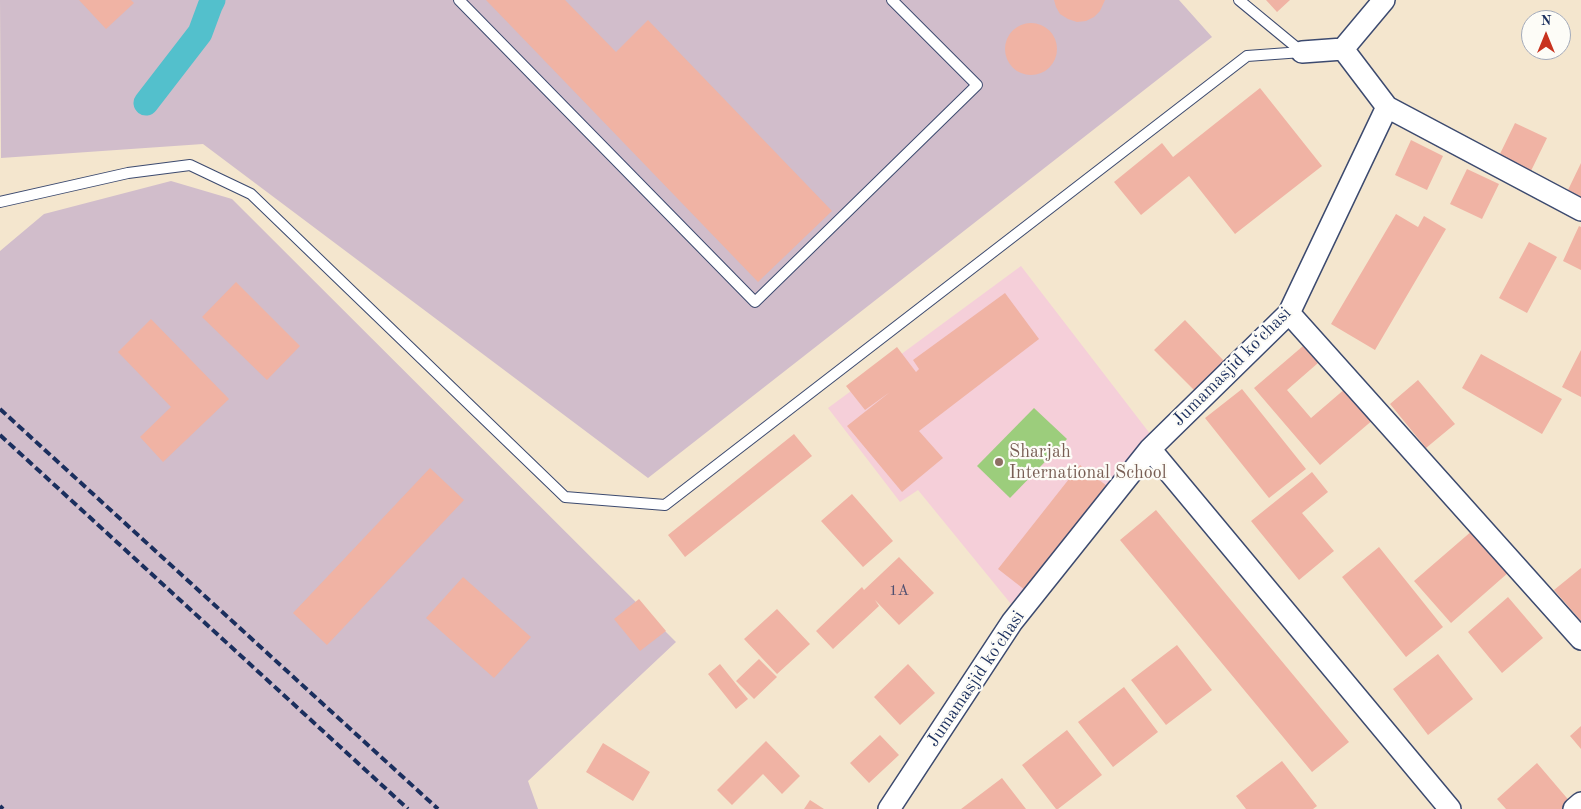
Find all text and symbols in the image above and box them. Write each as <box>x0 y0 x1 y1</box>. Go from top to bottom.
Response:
north arrow <box>1521 10 1571 60</box>
text: N <box>1541 14 1551 28</box>
street label: Jumamasjid koʻchasi <box>1168 303 1296 431</box>
place label: Sharjah International School <box>1009 441 1166 484</box>
marker: Sharjah International School <box>993 456 1005 468</box>
house number: 1A <box>889 582 909 600</box>
street label: Jumamasjid koʻchasi <box>922 607 1030 751</box>

